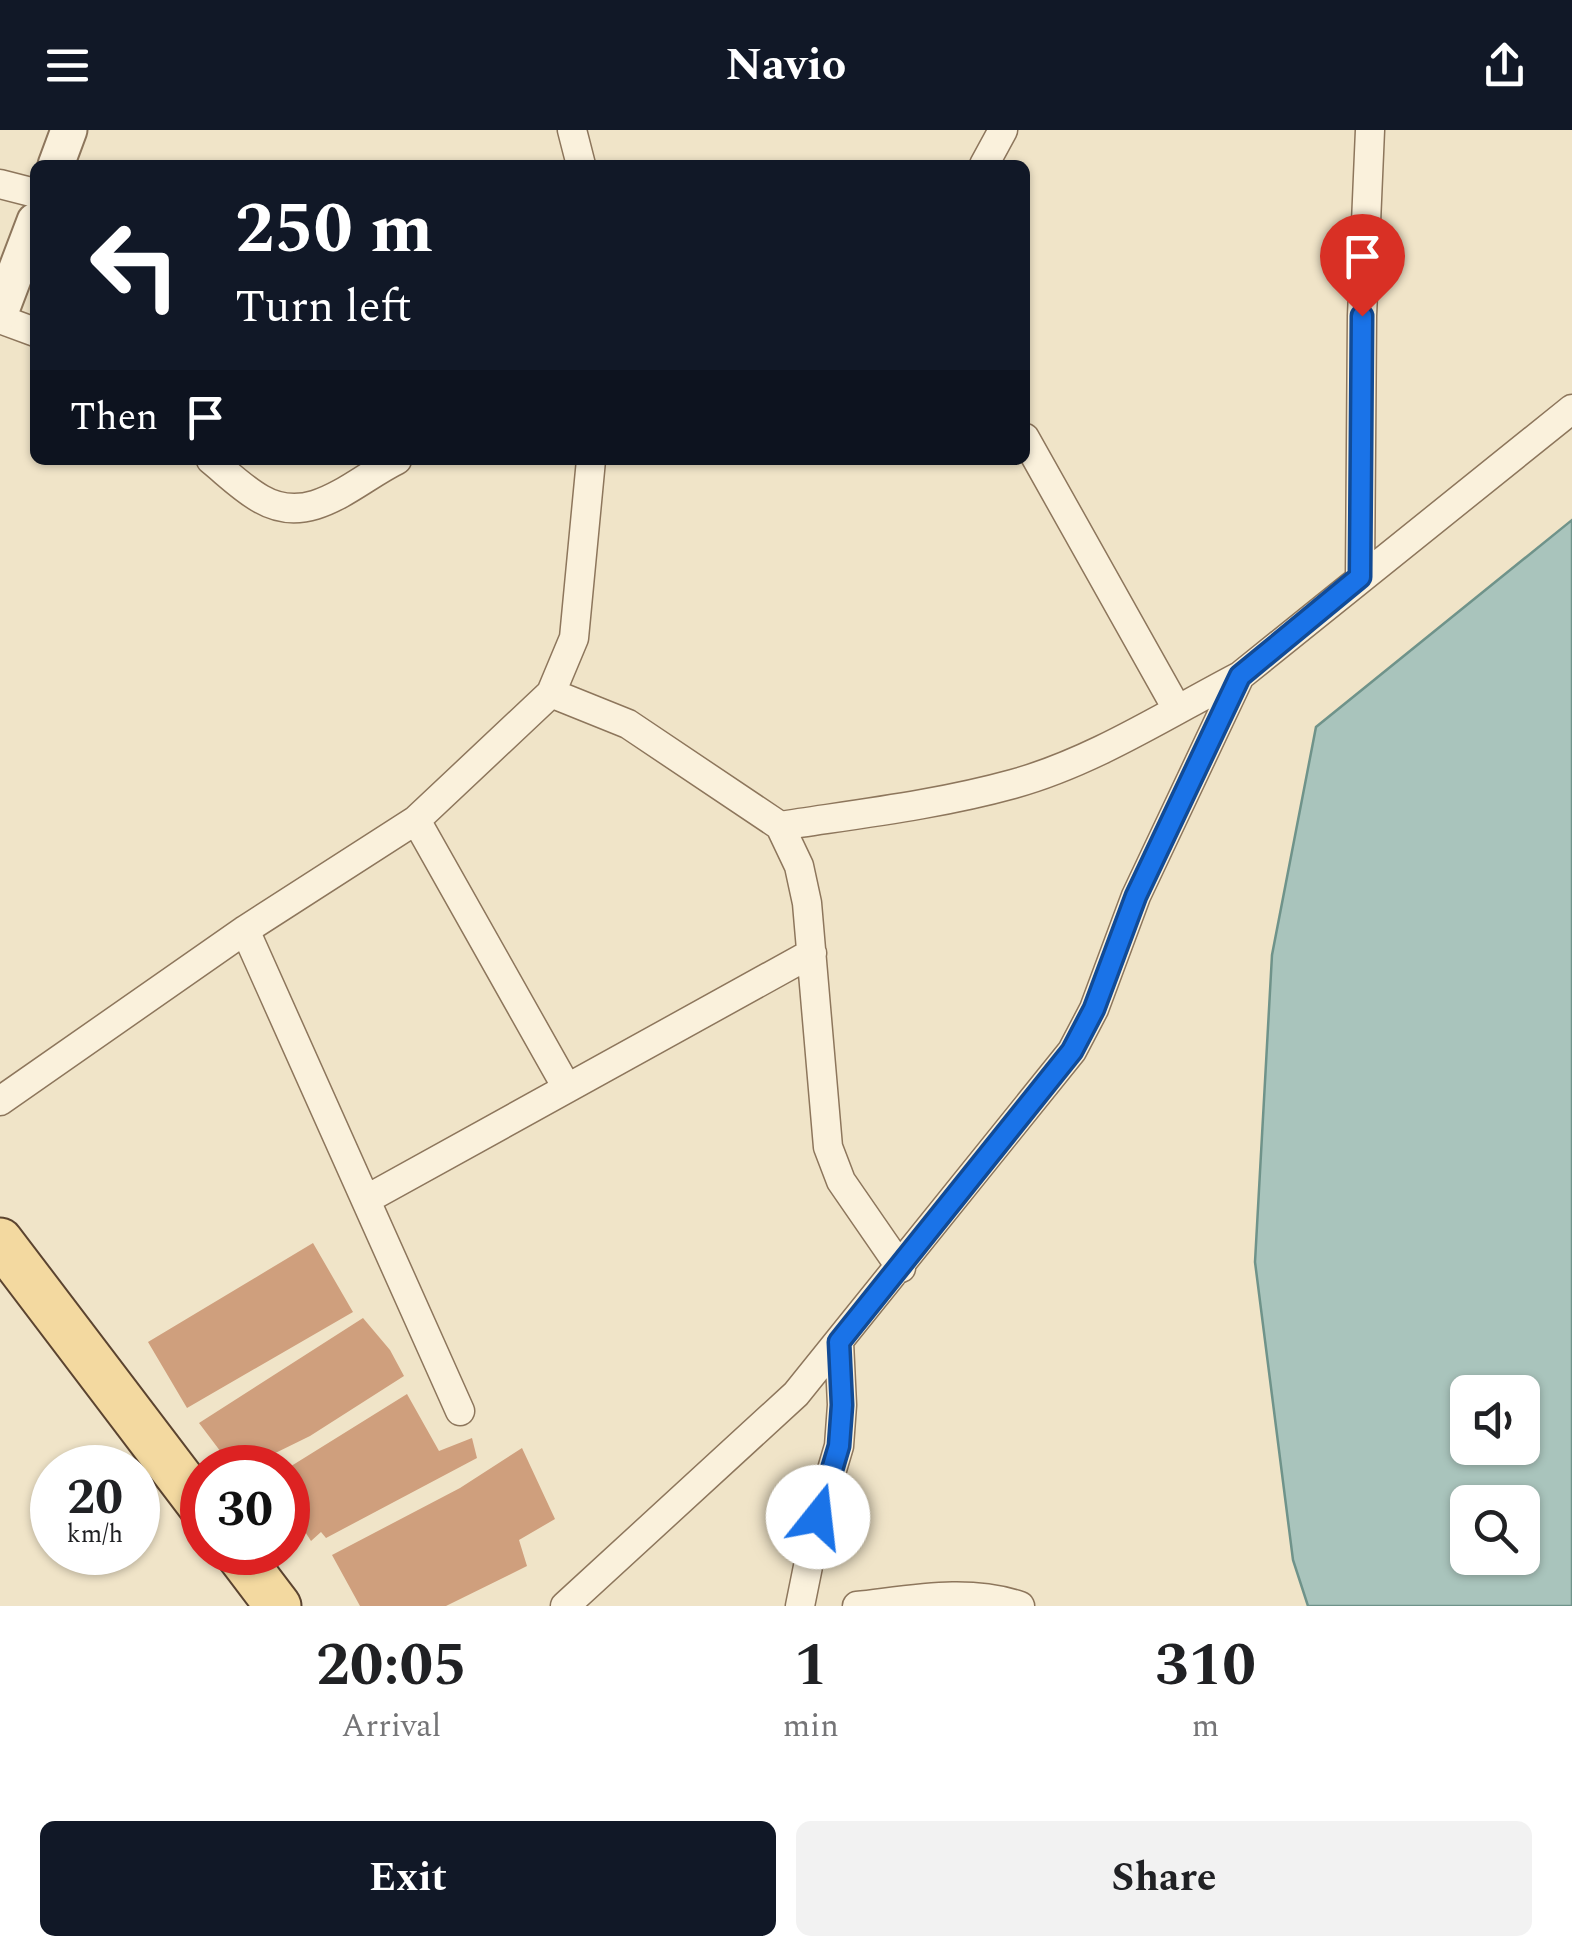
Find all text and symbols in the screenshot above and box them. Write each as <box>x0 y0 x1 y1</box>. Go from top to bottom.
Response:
text: Navio <box>725 31 847 100</box>
icon: menu <box>40 38 95 93</box>
icon: share <box>1477 38 1532 93</box>
text: 250 m <box>235 177 433 283</box>
icon: left <box>70 200 200 330</box>
pin <box>1320 214 1405 317</box>
icon: arrive <box>1335 229 1390 284</box>
text: Turn left <box>235 273 412 342</box>
text: Then <box>70 389 158 447</box>
icon: arrive <box>178 390 233 445</box>
map controls <box>1450 1375 1540 1575</box>
button: sound <box>1450 1375 1540 1465</box>
speed limit sign: 30 <box>180 1445 310 1575</box>
text: 20 <box>67 1460 123 1536</box>
position arrow <box>766 1465 870 1569</box>
button: search <box>1450 1485 1540 1575</box>
text: km/h <box>67 1516 123 1554</box>
text: 20:05 <box>316 1620 467 1712</box>
text: 1 <box>794 1620 828 1712</box>
text: 310 <box>1155 1620 1256 1712</box>
text: Arrival <box>342 1702 441 1751</box>
text: min <box>783 1702 839 1751</box>
text: m <box>1192 1702 1219 1751</box>
button: Exit <box>40 1821 776 1936</box>
button: Share <box>796 1821 1532 1936</box>

